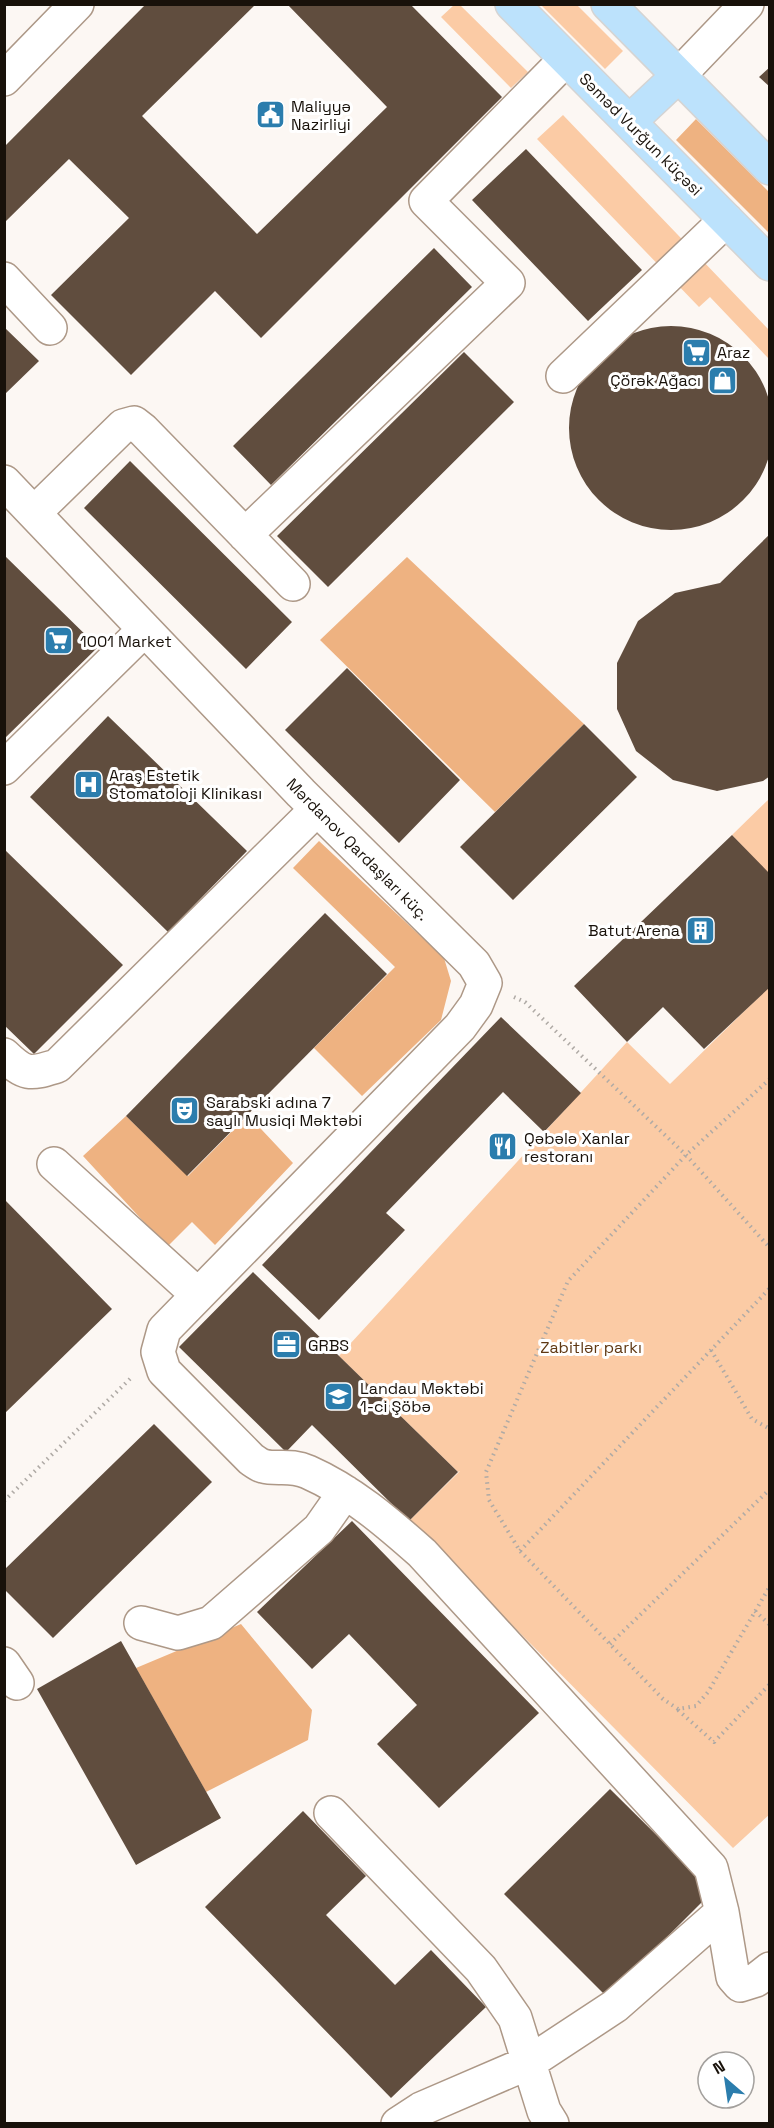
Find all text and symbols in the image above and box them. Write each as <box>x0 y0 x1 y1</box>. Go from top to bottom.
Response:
street label: Səməd Vurğun küçəsi <box>575 68 707 200</box>
place label: Maliyyə Nazirliyi <box>291 96 351 135</box>
public building icon: Maliyyə Nazirliyi <box>254 99 286 131</box>
supermarket icon: Araz <box>680 336 712 368</box>
place label: Araz <box>717 342 750 363</box>
shop icon: Çörək Ağacı <box>706 364 738 396</box>
place label: Çörək Ağacı <box>610 370 701 391</box>
supermarket icon: 1001 Market <box>43 625 75 657</box>
place label: 1001 Market <box>80 631 172 652</box>
place label: Araş Estetik Stomatoloji Klinikası <box>109 765 262 804</box>
hospital icon: Araş Estetik Stomatoloji Klinikası <box>72 768 104 800</box>
street label: Mərdanov Qardaşları küç. <box>282 774 433 925</box>
building icon: Batut Arena <box>685 914 717 946</box>
place label: Batut Arena <box>588 920 680 941</box>
place label: Sarabski adına 7 saylı Musiqi Məktəbi <box>206 1092 362 1131</box>
theatre icon: Sarabski adına 7 saylı Musiqi Məktəbi <box>169 1095 201 1127</box>
place label: Qəbələ Xanlar restoranı <box>524 1128 630 1167</box>
restaurant icon: Qəbələ Xanlar restoranı <box>487 1131 519 1163</box>
office icon: GRBS <box>271 1329 303 1361</box>
place label: GRBS <box>308 1335 349 1356</box>
park label: Zabitlər parkı <box>540 1337 642 1358</box>
place label: Landau Məktəbi 1-ci Şöbə <box>360 1378 484 1417</box>
school or university icon: Landau Məktəbi 1-ci Şöbə <box>323 1381 355 1413</box>
north arrow <box>696 2050 756 2110</box>
text: N <box>709 2056 729 2079</box>

